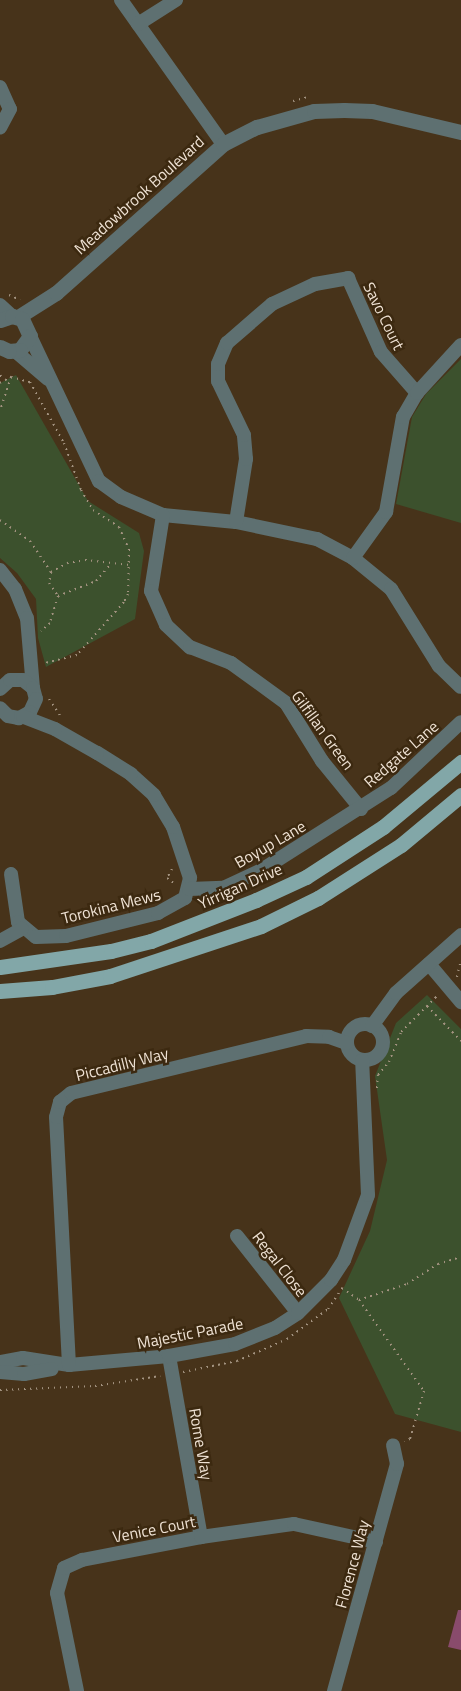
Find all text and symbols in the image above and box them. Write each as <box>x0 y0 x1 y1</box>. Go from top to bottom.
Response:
street label: Meadowbrook Boulevard <box>70 132 208 258</box>
street label: Savo Court <box>359 279 409 353</box>
street label: Gilfillan Green <box>288 687 358 773</box>
street label: Redgate Lane <box>360 717 442 791</box>
street label: Boyup Lane <box>231 816 309 872</box>
street label: Yirrigan Drive <box>195 859 285 913</box>
street label: Torokina Mews <box>59 884 163 928</box>
street label: Piccadilly Way <box>74 1043 170 1085</box>
street label: Regal Close <box>249 1228 311 1300</box>
street label: Majestic Parade <box>135 1313 245 1353</box>
street label: Rome Way <box>185 1407 217 1481</box>
street label: Venice Court <box>111 1512 197 1546</box>
street label: Florence Way <box>331 1518 373 1610</box>

